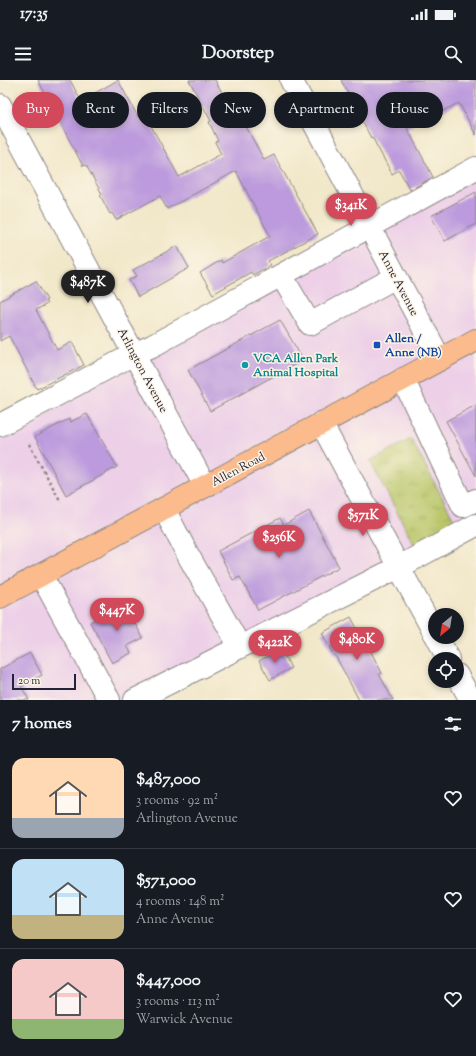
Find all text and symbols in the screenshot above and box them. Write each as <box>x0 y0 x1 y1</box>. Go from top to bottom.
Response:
text: 17:35 <box>20 4 48 25</box>
text: Doorstep <box>202 41 274 67</box>
icon: menu <box>12 43 34 65</box>
icon: search <box>442 43 464 65</box>
chip: Buy <box>12 92 64 128</box>
chip: Rent <box>72 92 129 128</box>
chip: Filters <box>137 92 202 128</box>
chip: New <box>210 92 266 128</box>
chip: Apartment <box>274 92 368 128</box>
chip: House <box>376 92 443 128</box>
pin: $341K <box>323 193 379 227</box>
text: $341K <box>335 197 367 215</box>
street label: Anne Avenue <box>373 247 423 320</box>
pin: $487K <box>60 270 116 304</box>
text: $487K <box>70 274 106 292</box>
street label: Arlington Avenue <box>112 325 172 417</box>
place label: Allen / Anne (NB) <box>384 330 442 362</box>
marker: Allen / Anne (NB) <box>372 340 382 350</box>
place label: VCA Allen Park Animal Hospital <box>252 350 339 382</box>
marker: VCA Allen Park Animal Hospital <box>240 360 250 370</box>
street label: Allen Road <box>208 448 269 492</box>
pin: $571K <box>335 503 391 537</box>
text: $571K <box>347 507 379 525</box>
pin: $256K <box>251 525 307 559</box>
text: $256K <box>262 529 296 547</box>
pin: $447K <box>89 598 145 632</box>
text: $447K <box>99 602 135 620</box>
north arrow <box>428 608 464 644</box>
map controls <box>428 608 464 688</box>
pin: $480K <box>329 627 385 661</box>
pin: $422K <box>247 630 303 664</box>
text: $480K <box>339 631 375 649</box>
text: $422K <box>257 634 293 652</box>
button: locate <box>428 652 464 688</box>
scale bar <box>12 672 76 691</box>
text: 20 m <box>18 673 40 689</box>
text: 7 homes <box>12 712 72 736</box>
icon: filters <box>442 713 464 735</box>
text: $487,000 <box>136 768 201 792</box>
icon: home <box>44 774 92 822</box>
icon: heart <box>442 787 464 809</box>
text: 3 rooms · 92 m² <box>136 792 218 810</box>
text: Arlington Avenue <box>136 810 238 828</box>
text: $571,000 <box>136 869 196 893</box>
icon: home <box>44 875 92 923</box>
icon: heart <box>442 888 464 910</box>
text: 4 rooms · 148 m² <box>136 893 224 911</box>
text: Anne Avenue <box>136 911 214 929</box>
text: $447,000 <box>136 969 201 993</box>
icon: home <box>44 975 92 1023</box>
icon: heart <box>442 988 464 1010</box>
text: 3 rooms · 113 m² <box>136 993 220 1011</box>
text: Warwick Avenue <box>136 1011 233 1029</box>

